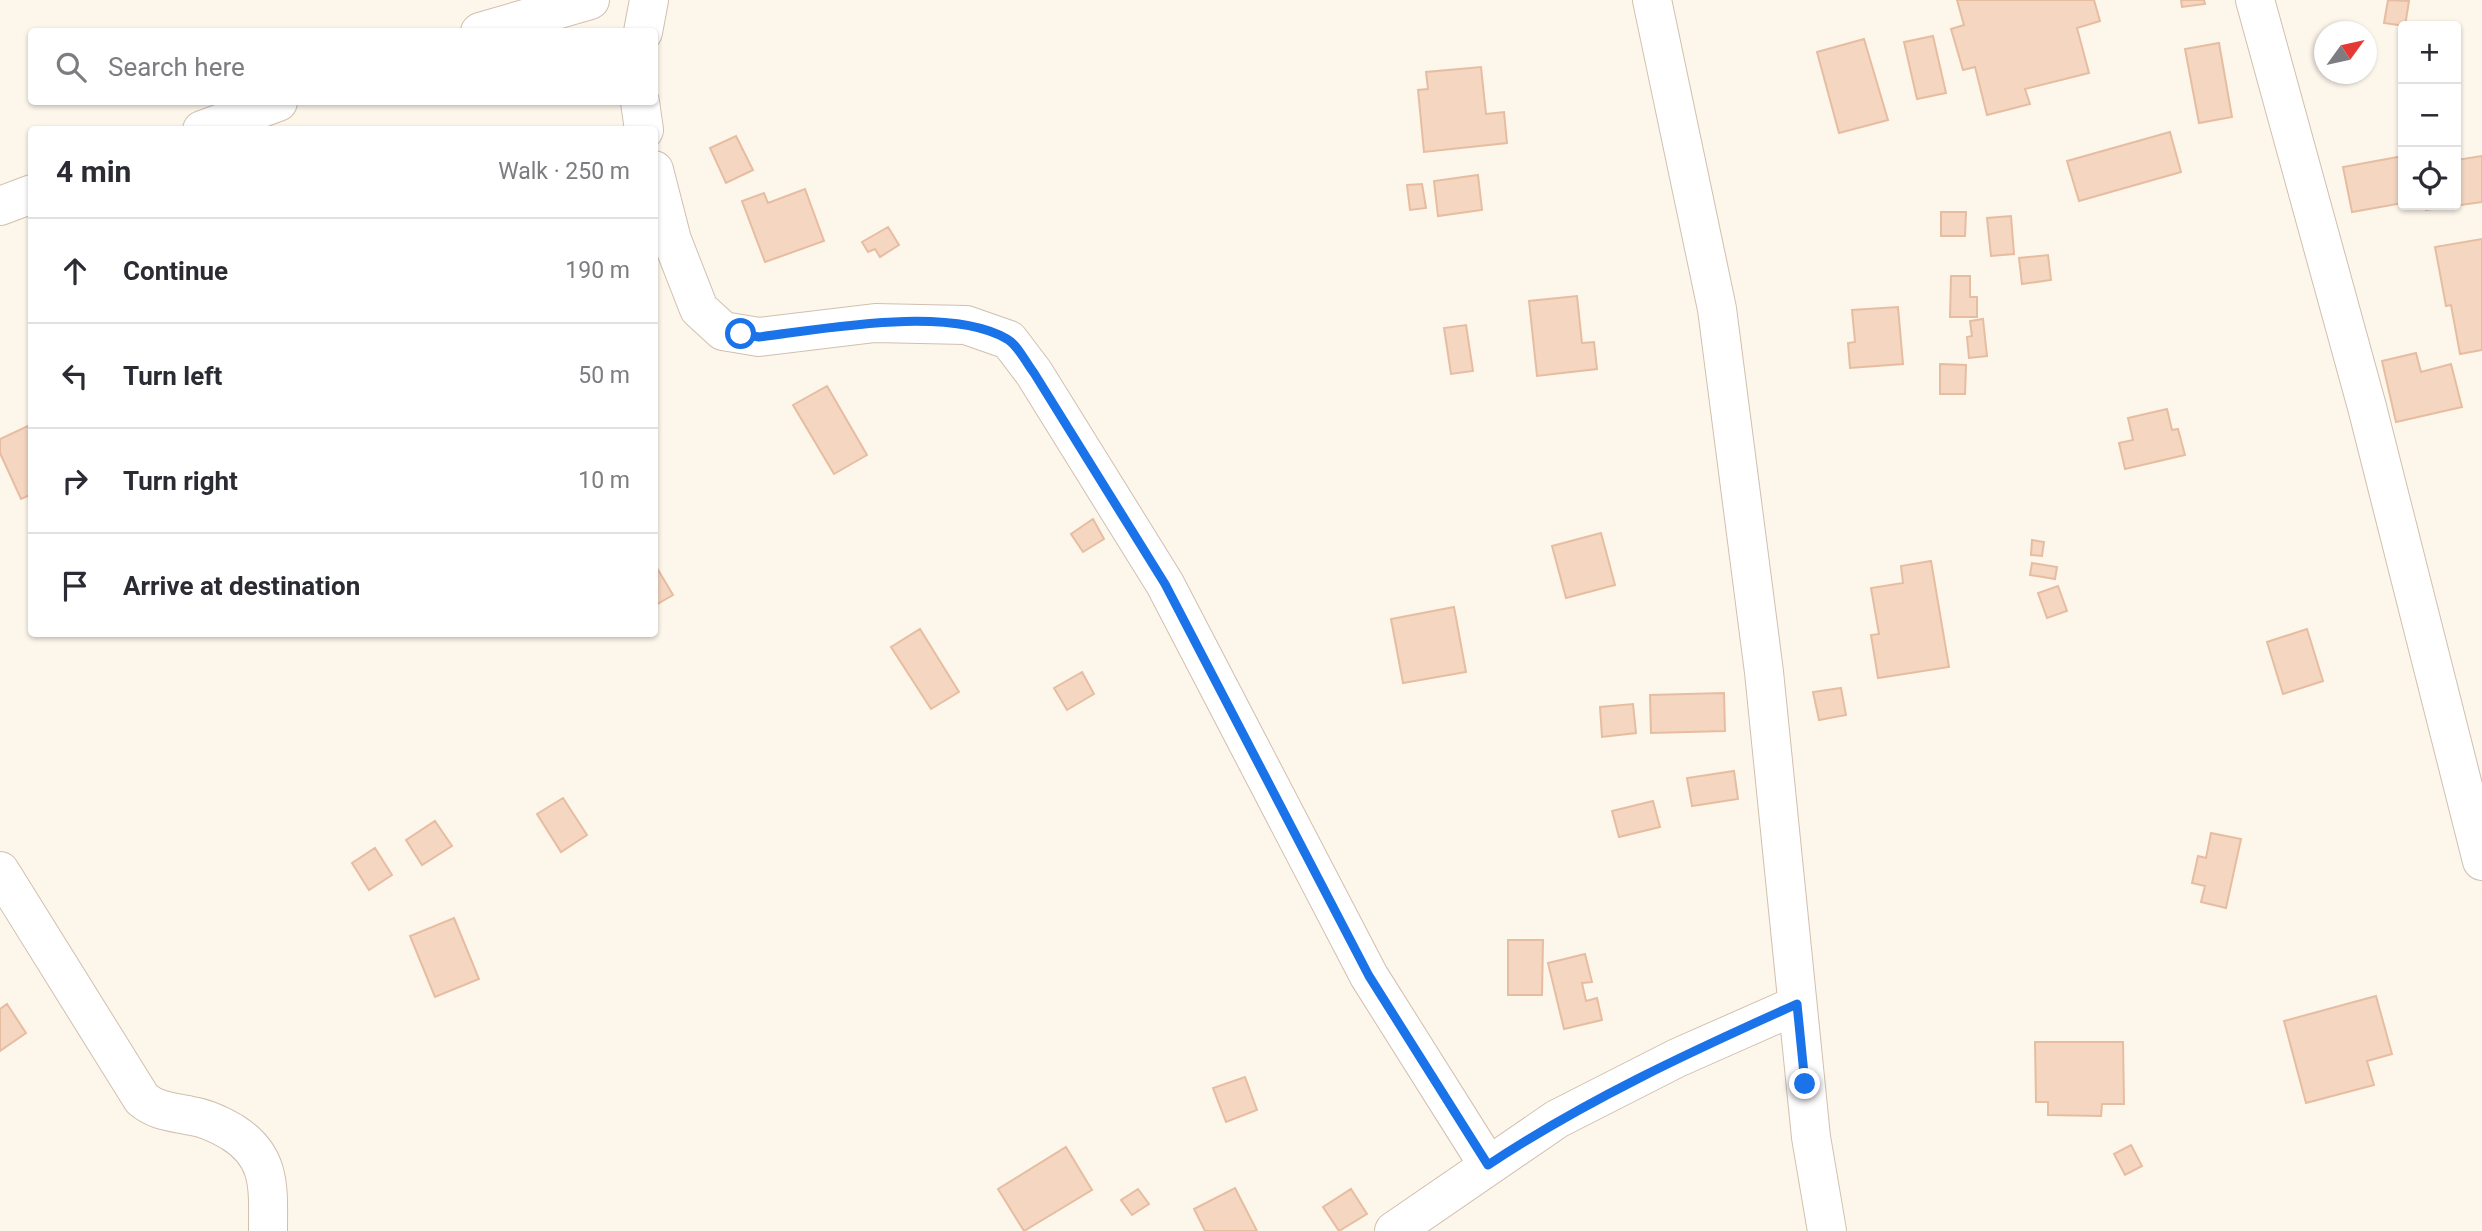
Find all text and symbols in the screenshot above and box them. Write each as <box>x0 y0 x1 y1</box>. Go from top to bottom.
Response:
north arrow <box>2314 21 2377 84</box>
map controls <box>2398 21 2461 210</box>
button: + <box>2398 21 2461 84</box>
search box <box>28 28 658 105</box>
icon: search <box>52 48 90 86</box>
text: Search here <box>108 52 245 82</box>
button: − <box>2398 84 2461 147</box>
button: locate <box>2398 147 2461 210</box>
text: 4 min <box>56 154 131 189</box>
text: Walk · 250 m <box>498 158 630 185</box>
icon: ahead <box>56 252 94 290</box>
text: Continue <box>123 256 228 286</box>
text: 190 m <box>565 257 630 284</box>
route start <box>725 318 756 349</box>
icon: left <box>56 357 94 395</box>
text: Turn left <box>123 361 222 391</box>
text: 50 m <box>578 362 630 389</box>
icon: right <box>56 462 94 500</box>
text: Turn right <box>123 466 238 496</box>
text: 10 m <box>578 467 630 494</box>
icon: arrive <box>56 567 94 605</box>
text: Arrive at destination <box>123 571 360 601</box>
route end <box>1789 1068 1820 1099</box>

